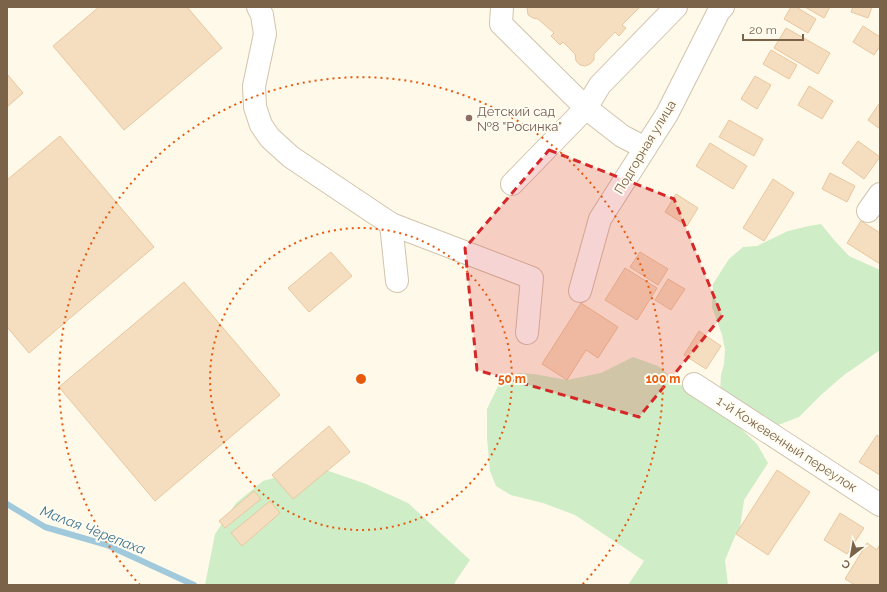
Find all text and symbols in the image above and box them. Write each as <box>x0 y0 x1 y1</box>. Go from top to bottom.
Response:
scale bar <box>743 16 803 42</box>
text: 20 m <box>749 23 777 37</box>
street label: Подгорная улица <box>611 97 679 197</box>
place label: Детский сад №8 "Росинка" <box>477 104 562 134</box>
marker: Детский сад №8 "Росинка" <box>464 113 474 123</box>
centre of rings <box>354 372 368 386</box>
text: 50 m <box>498 372 526 386</box>
text: 100 m <box>646 372 680 386</box>
street label: 1-й Кожевенный переулок <box>714 393 860 495</box>
water label: Малая Черепаха <box>38 503 148 557</box>
north arrow <box>831 536 871 576</box>
text: С <box>839 556 853 572</box>

